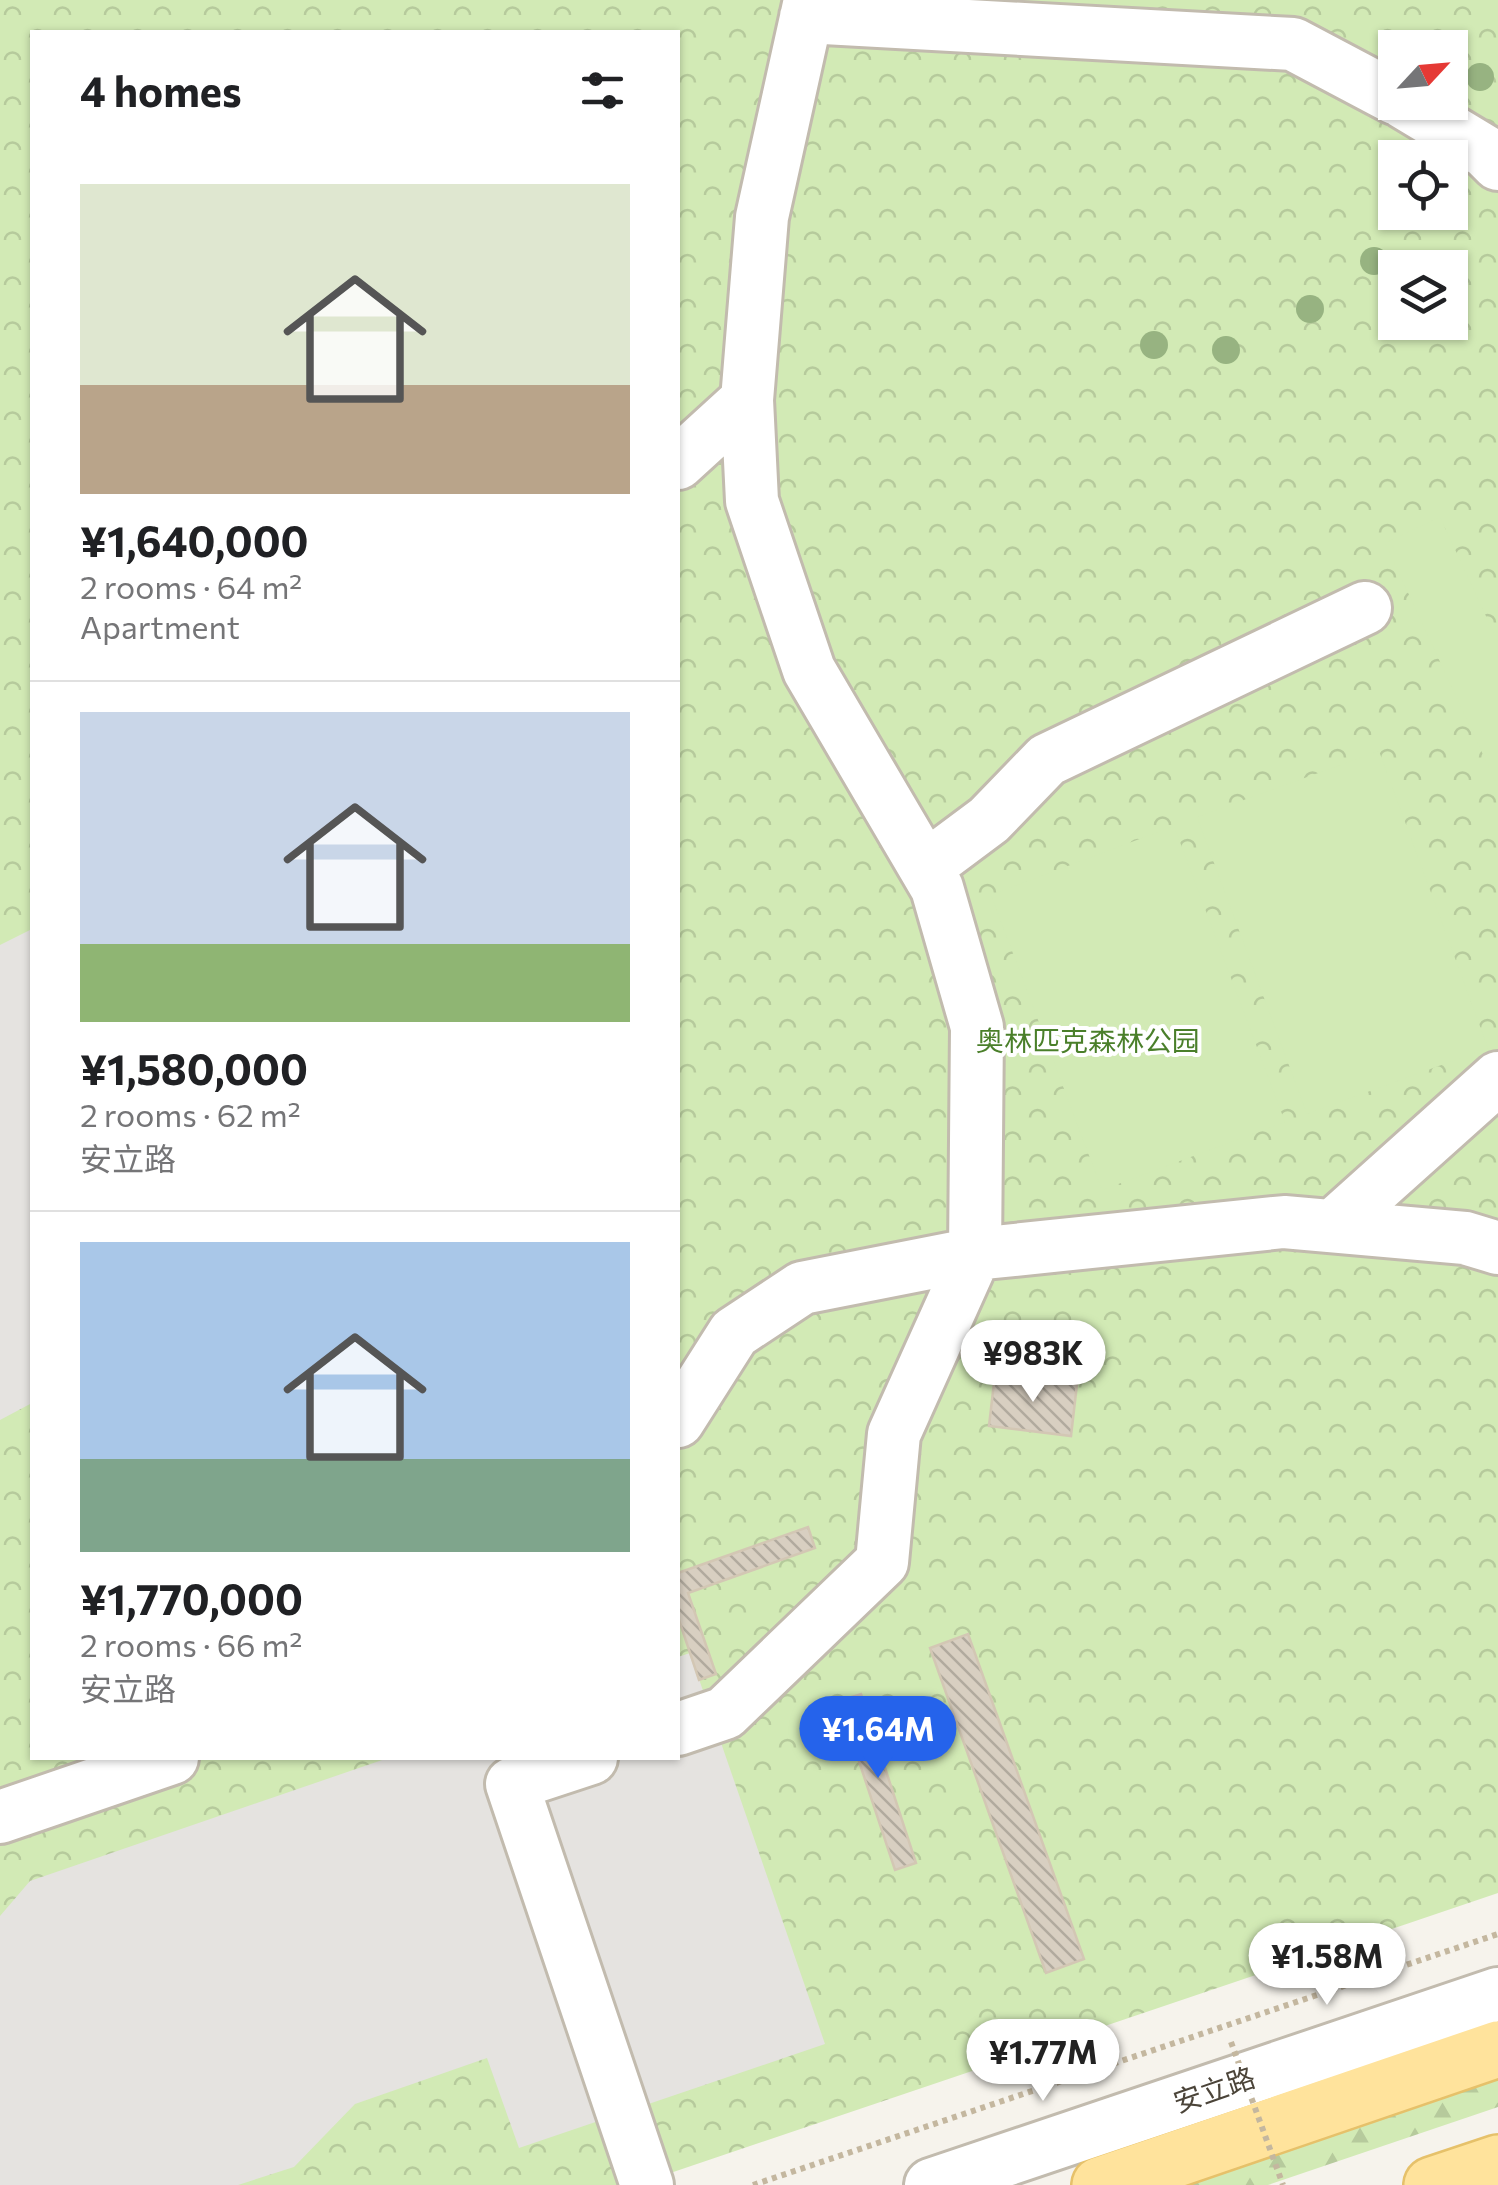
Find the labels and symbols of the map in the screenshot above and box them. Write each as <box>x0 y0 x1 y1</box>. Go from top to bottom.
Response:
north arrow <box>1378 30 1468 120</box>
park label: 奥林匹克森林公园 <box>976 1023 1200 1057</box>
pin: ¥983K <box>963 1320 1103 1405</box>
pin: ¥1.64M <box>797 1696 959 1781</box>
pin: ¥1.58M <box>1246 1923 1408 2008</box>
pin: ¥1.77M <box>962 2019 1124 2104</box>
street label: 安立路 <box>1169 2059 1259 2119</box>

